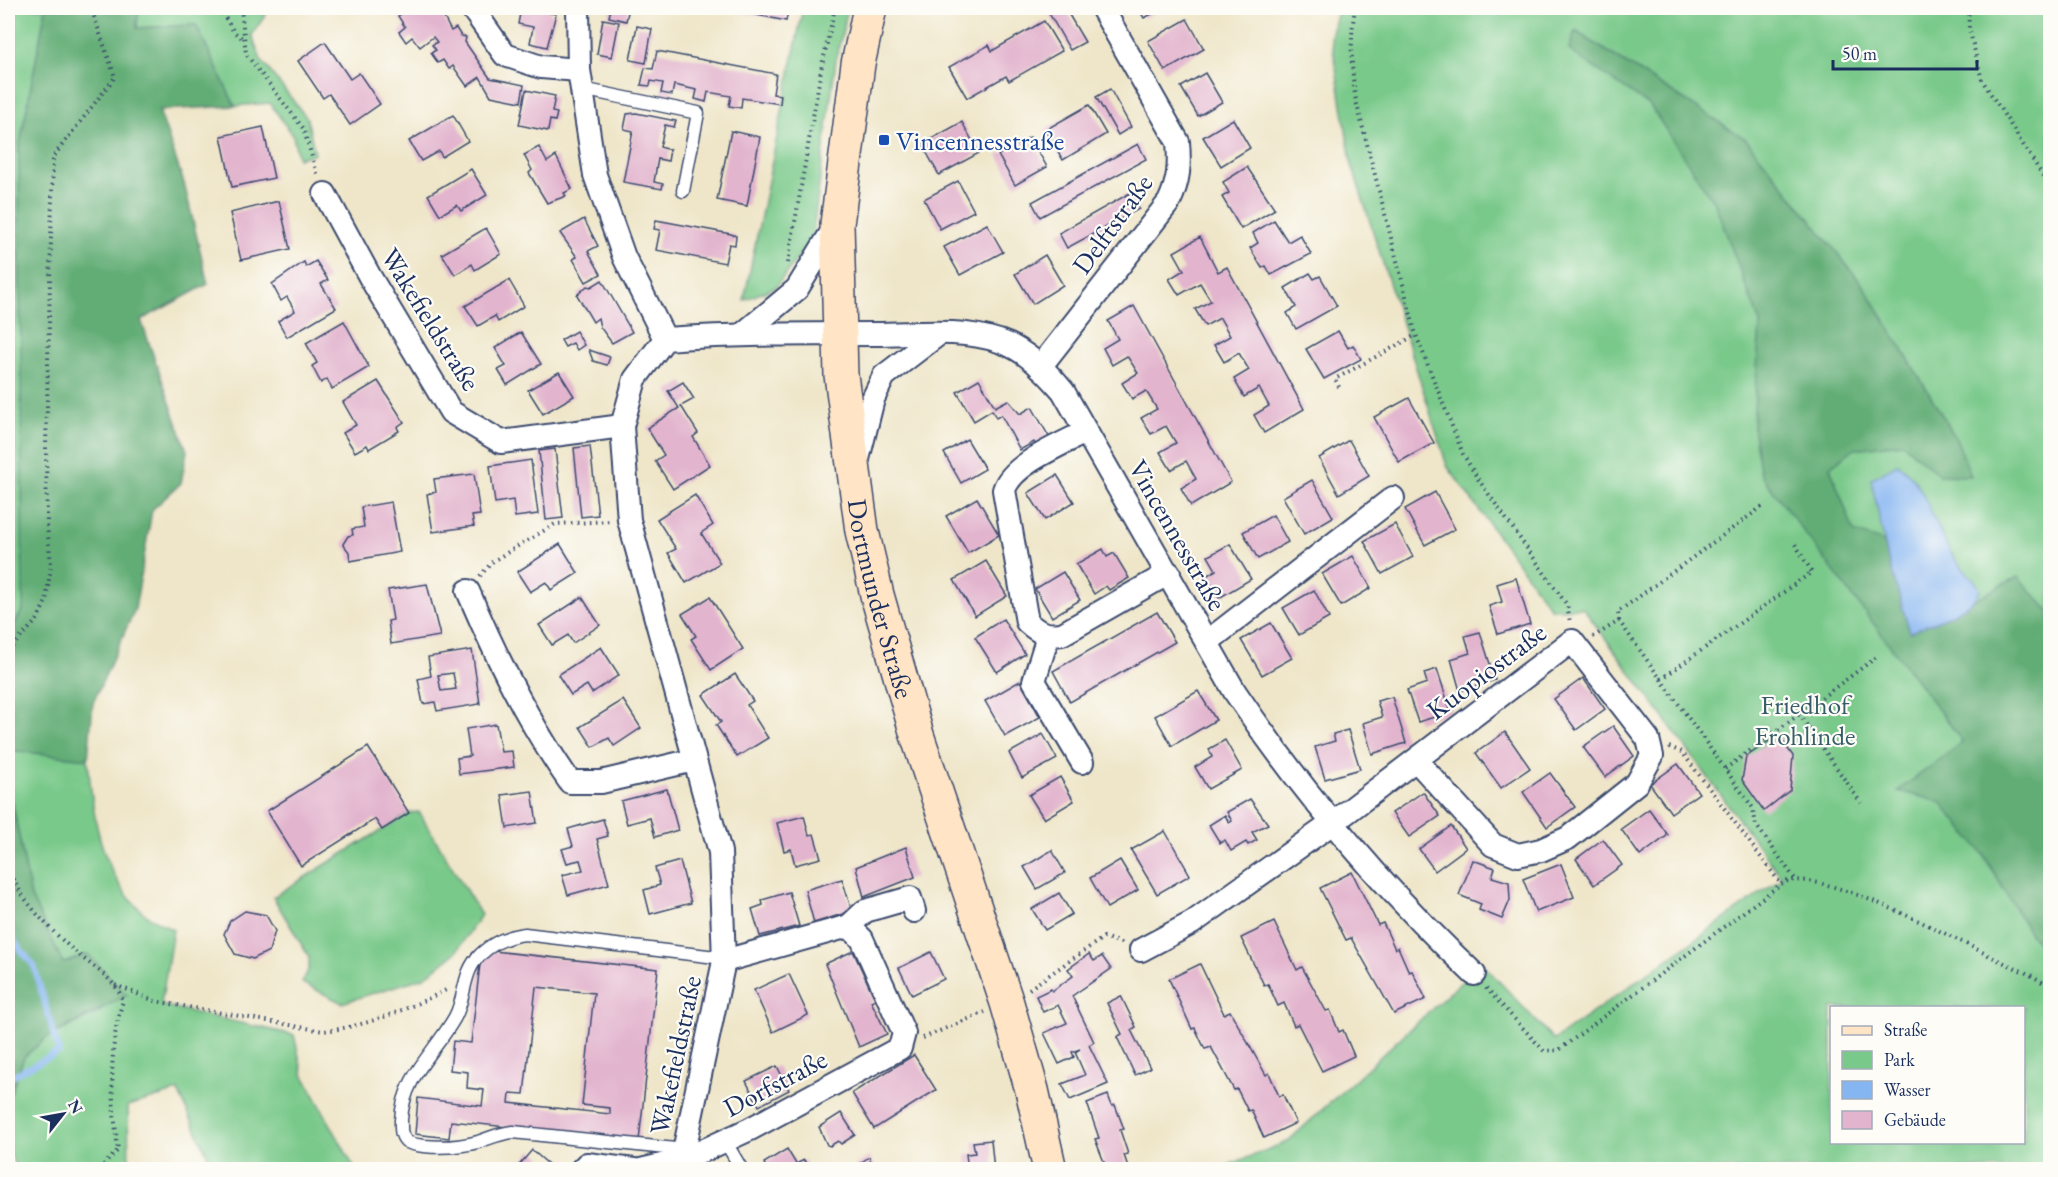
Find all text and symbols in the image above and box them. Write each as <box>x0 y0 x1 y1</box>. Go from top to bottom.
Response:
scale bar <box>1833 33 1977 71</box>
text: 50 m <box>1842 42 1877 65</box>
place label: Vincennesstraße <box>896 123 1064 158</box>
marker: Vincennesstraße <box>877 133 891 147</box>
street label: Delftstraße <box>1064 167 1160 281</box>
street label: Wakefieldstraße <box>373 241 489 397</box>
street label: Vincennesstraße <box>1121 453 1235 617</box>
street label: Dortmunder Straße <box>840 497 923 702</box>
street label: Kuopiostraße <box>1419 615 1553 727</box>
park label: Friedhof Frohlinde <box>1754 687 1856 753</box>
street label: Wakefieldstraße <box>641 972 709 1138</box>
legend <box>1830 1006 2025 1144</box>
text: Straße <box>1884 1018 1927 1041</box>
street label: Dorfstraße <box>717 1041 833 1125</box>
text: Park <box>1884 1048 1915 1071</box>
text: Wasser <box>1884 1078 1931 1101</box>
north arrow <box>33 1084 93 1144</box>
text: N <box>63 1096 88 1118</box>
text: Gebäude <box>1884 1108 1946 1131</box>

